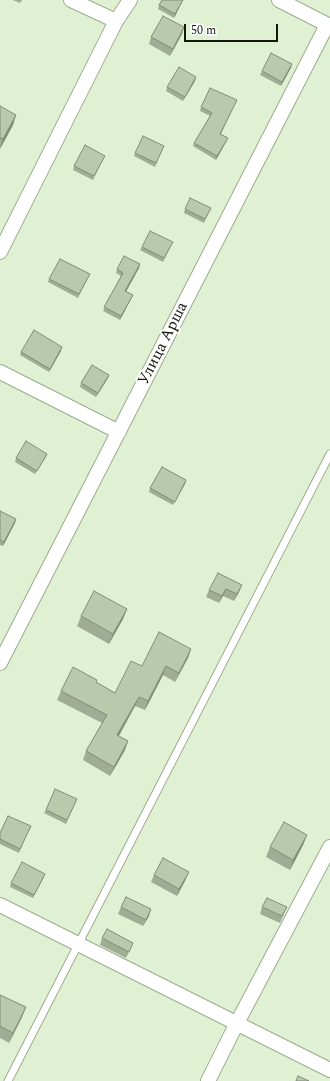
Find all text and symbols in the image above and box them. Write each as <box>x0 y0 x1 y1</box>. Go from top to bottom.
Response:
scale bar <box>186 16 280 42</box>
text: 50 m <box>191 21 216 40</box>
street label: Улица Арша <box>135 299 193 389</box>

